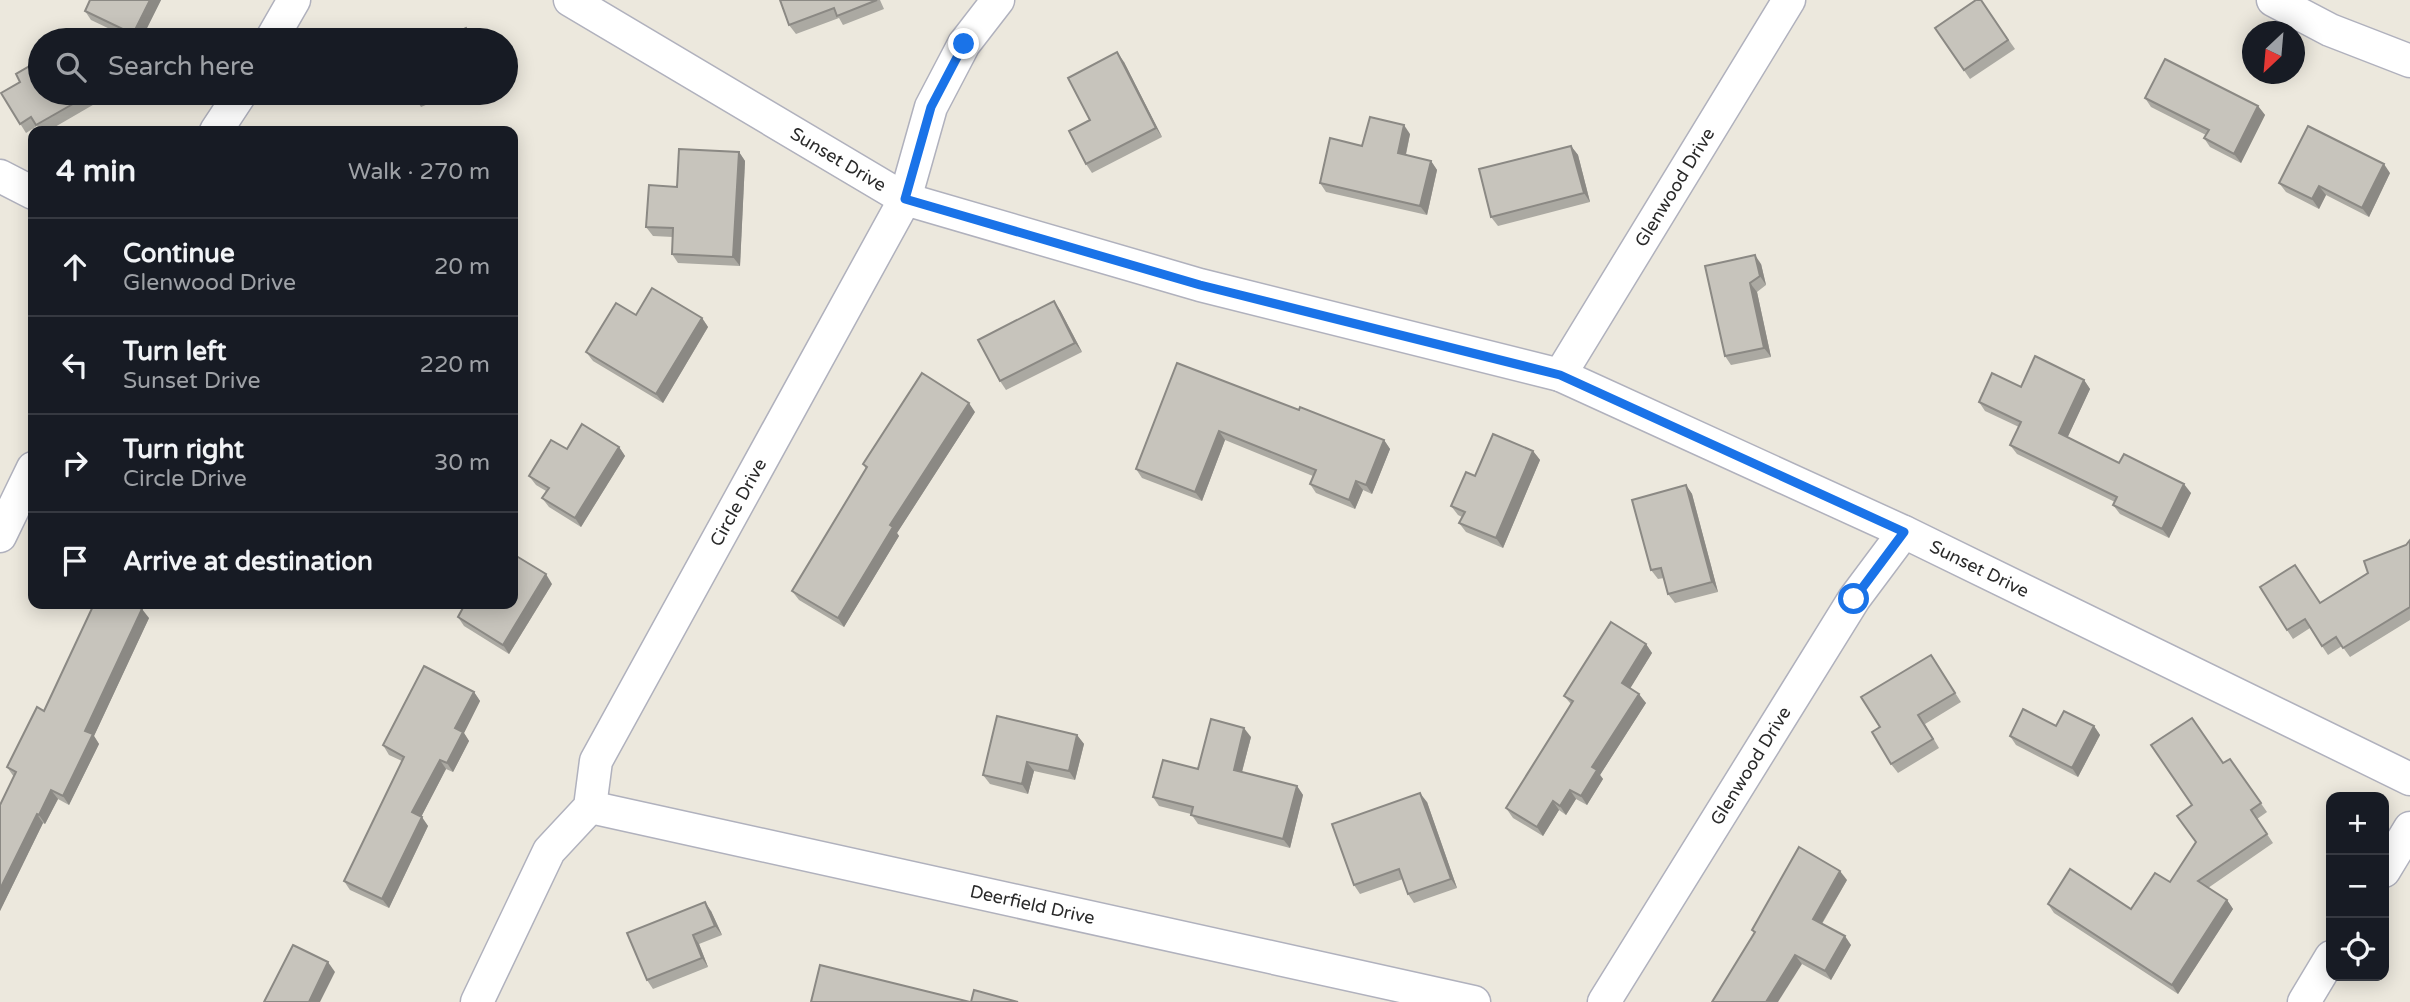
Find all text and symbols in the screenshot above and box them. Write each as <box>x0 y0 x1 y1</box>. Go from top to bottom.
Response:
north arrow <box>2242 21 2305 84</box>
search box <box>28 28 518 105</box>
route end <box>948 28 979 59</box>
icon: search <box>52 48 90 86</box>
text: Search here <box>108 51 254 82</box>
street label: Sunset Drive <box>786 122 890 196</box>
street label: Glenwood Drive <box>1630 124 1719 251</box>
text: 4 min <box>56 153 136 190</box>
text: Walk · 270 m <box>348 158 490 186</box>
text: Continue <box>123 238 235 269</box>
icon: ahead <box>56 248 94 286</box>
text: 20 m <box>434 253 490 281</box>
text: Glenwood Drive <box>123 269 296 297</box>
text: Turn left <box>123 336 226 367</box>
icon: left <box>56 346 94 384</box>
text: 220 m <box>420 351 490 379</box>
text: Sunset Drive <box>123 367 260 395</box>
text: Turn right <box>123 434 244 465</box>
icon: right <box>56 444 94 482</box>
text: 30 m <box>434 449 490 477</box>
street label: Circle Drive <box>705 455 771 550</box>
text: Circle Drive <box>123 465 247 493</box>
street label: Sunset Drive <box>1926 535 2033 602</box>
icon: arrive <box>56 542 94 580</box>
text: Arrive at destination <box>123 546 373 577</box>
route start <box>1838 583 1869 614</box>
street label: Glenwood Drive <box>1705 702 1796 829</box>
map controls <box>2326 792 2389 981</box>
button: + <box>2326 792 2389 855</box>
button: − <box>2326 855 2389 918</box>
street label: Deerfield Drive <box>968 880 1097 929</box>
button: locate <box>2326 918 2389 981</box>

